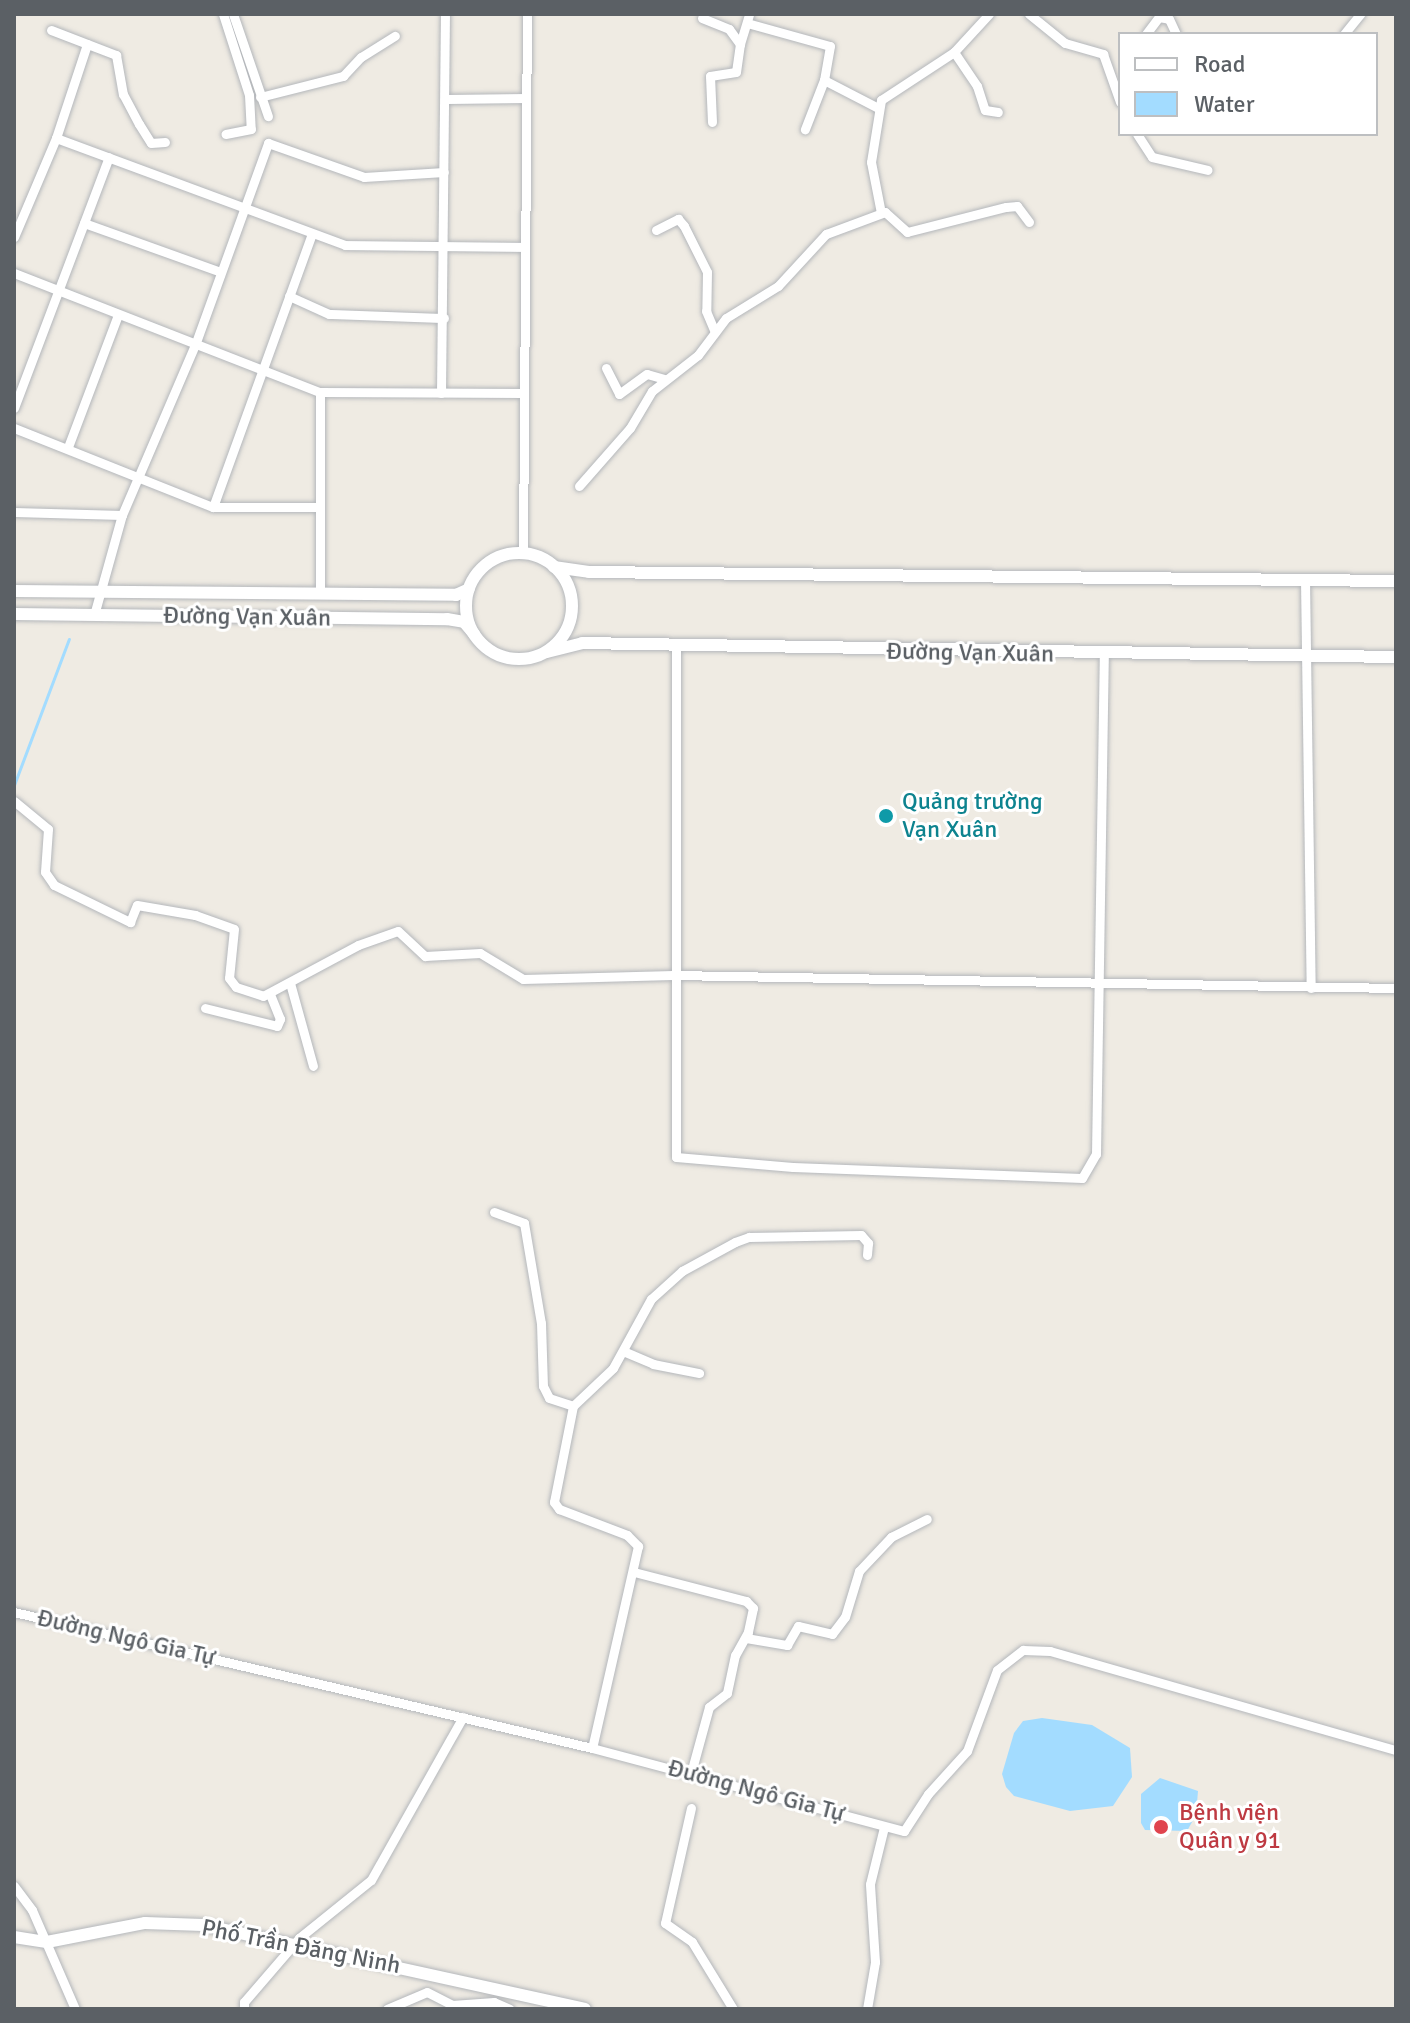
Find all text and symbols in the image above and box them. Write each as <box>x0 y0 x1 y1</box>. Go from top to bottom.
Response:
legend <box>1118 32 1378 136</box>
text: Road <box>1194 49 1245 79</box>
text: Water <box>1194 89 1254 119</box>
street label: Đường Vạn Xuân <box>163 601 331 633</box>
street label: Đường Vạn Xuân <box>886 637 1054 669</box>
place label: Quảng trường Vạn Xuân <box>902 788 1043 844</box>
marker: Quảng trường Vạn Xuân <box>877 807 895 825</box>
street label: Đường Ngô Gia Tự <box>34 1603 218 1673</box>
street label: Đường Ngô Gia Tự <box>664 1754 848 1828</box>
place label: Bệnh viện Quân y 91 <box>1179 1799 1281 1855</box>
marker: Bệnh viện Quân y 91 <box>1150 1816 1172 1838</box>
street label: Phố Trần Đăng Ninh <box>199 1914 403 1980</box>

